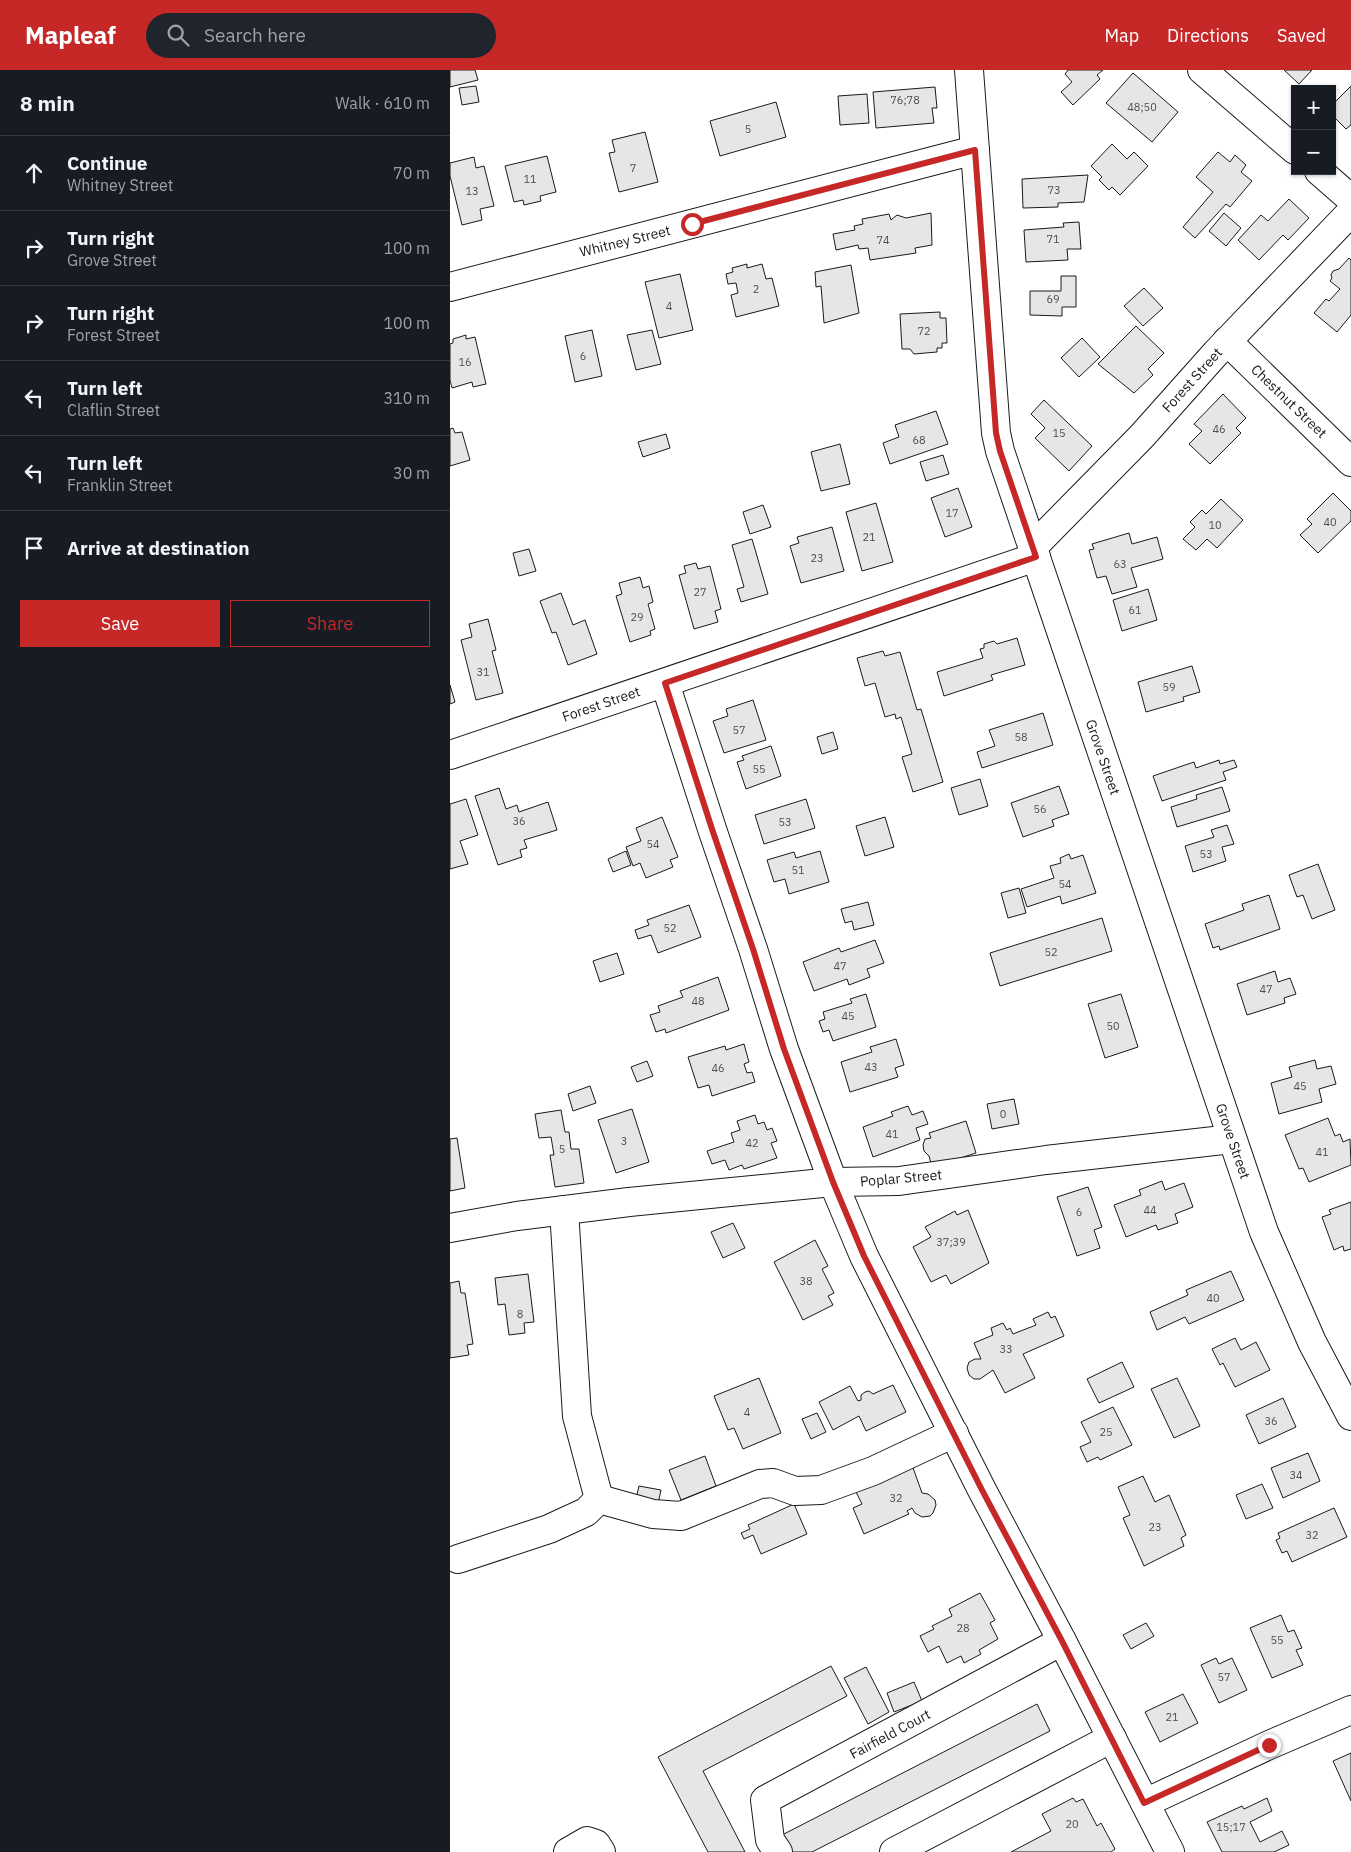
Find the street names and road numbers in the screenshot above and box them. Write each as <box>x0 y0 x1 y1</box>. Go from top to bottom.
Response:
street label: Whitney Street <box>578 221 672 261</box>
street label: Forest Street <box>1158 344 1226 416</box>
street label: Chestnut Street <box>1247 360 1331 442</box>
street label: Forest Street <box>560 682 642 726</box>
street label: Grove Street <box>1082 717 1124 797</box>
street label: Grove Street <box>1212 1101 1254 1181</box>
street label: Poplar Street <box>859 1165 943 1191</box>
street label: Fairfield Court <box>847 1705 934 1763</box>

